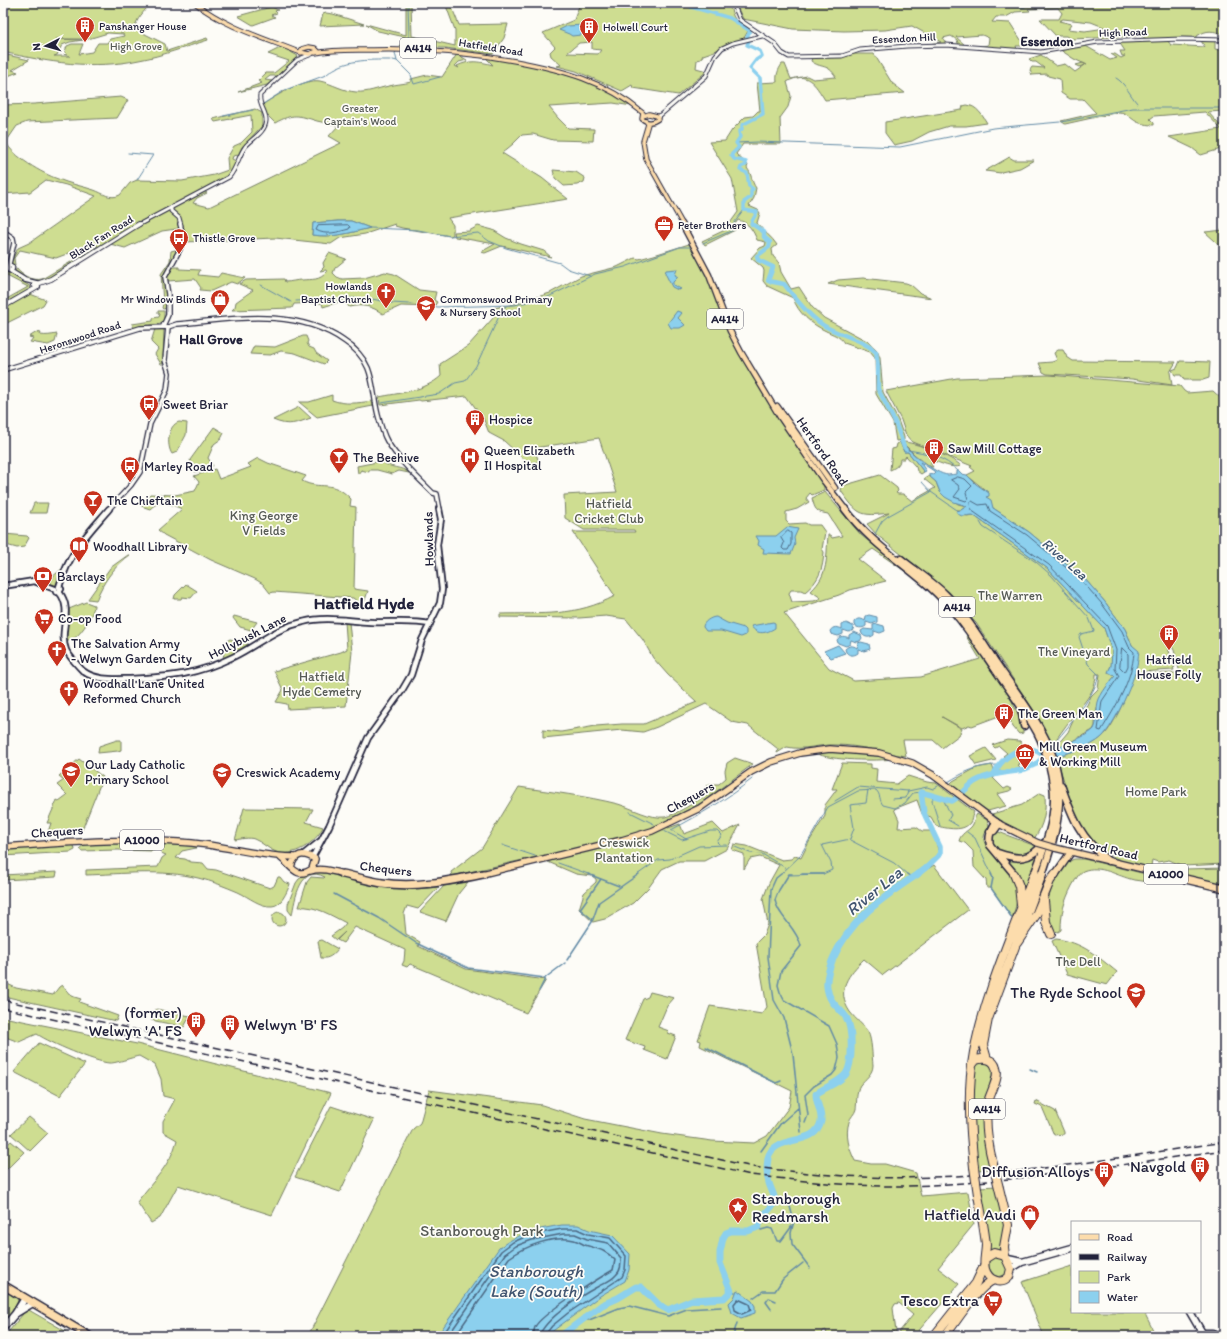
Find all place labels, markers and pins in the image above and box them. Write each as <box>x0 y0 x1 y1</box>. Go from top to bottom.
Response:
building icon: Panshanger House <box>74 15 96 43</box>
building icon: Holwell Court <box>578 16 600 44</box>
place label: Panshanger House <box>99 20 186 33</box>
place label: Holwell Court <box>603 21 668 34</box>
office icon: Peter Brothers <box>653 214 675 242</box>
place label: Peter Brothers <box>678 219 746 232</box>
bus stop icon: Thistle Grove <box>168 227 190 255</box>
place label: Thistle Grove <box>193 232 255 245</box>
place label: Howlands Baptist Church <box>301 280 372 306</box>
church icon: Howlands Baptist Church <box>375 281 397 309</box>
shop icon: Mr Window Blinds <box>209 288 231 316</box>
place label: Mr Window Blinds <box>121 293 206 306</box>
place label: Commonswood Primary & Nursery School <box>440 293 552 319</box>
school or university icon: Commonswood Primary & Nursery School <box>415 294 437 322</box>
bus stop icon: Sweet Briar <box>138 393 160 421</box>
place label: Sweet Briar <box>163 397 229 412</box>
building icon: Hospice <box>464 408 486 436</box>
place label: Hospice <box>489 412 533 427</box>
building icon: Saw Mill Cottage <box>923 437 945 465</box>
place label: Saw Mill Cottage <box>948 441 1042 456</box>
place label: Queen Elizabeth II Hospital <box>484 443 575 473</box>
bar icon: The Beehive <box>328 446 350 474</box>
hospital icon: Queen Elizabeth II Hospital <box>459 446 481 474</box>
place label: The Beehive <box>353 450 419 465</box>
bus stop icon: Marley Road <box>119 455 141 483</box>
place label: Marley Road <box>144 459 214 474</box>
bar icon: The Chieftain <box>82 489 104 517</box>
place label: The Chieftain <box>107 493 183 508</box>
library icon: Woodhall Library <box>68 535 90 563</box>
place label: Woodhall Library <box>93 539 187 554</box>
bank icon: Barclays <box>32 565 54 593</box>
place label: Barclays <box>57 569 105 584</box>
supermarket icon: Co-op Food <box>33 607 55 635</box>
place label: Co-op Food <box>58 611 122 626</box>
building icon: Hatfield House Folly <box>1158 623 1180 651</box>
place label: The Salvation Army - Welwyn Garden City <box>71 636 192 666</box>
church icon: The Salvation Army - Welwyn Garden City <box>46 639 68 667</box>
place label: Hatfield House Folly <box>1137 652 1201 682</box>
place label: Woodhall Lane United Reformed Church <box>83 676 205 706</box>
church icon: Woodhall Lane United Reformed Church <box>58 679 80 707</box>
building icon: The Green Man <box>993 702 1015 730</box>
place label: The Green Man <box>1018 706 1103 721</box>
place label: Mill Green Museum & Working Mill <box>1039 739 1147 769</box>
museum icon: Mill Green Museum & Working Mill <box>1014 742 1036 770</box>
place label: Our Lady Catholic Primary School <box>85 757 185 787</box>
school or university icon: Our Lady Catholic Primary School <box>60 760 82 788</box>
school or university icon: Creswick Academy <box>211 761 233 789</box>
place label: Creswick Academy <box>236 765 340 780</box>
school or university icon: The Ryde School <box>1125 981 1147 1009</box>
place label: The Ryde School <box>1010 983 1122 1002</box>
place label: (former) Welwyn 'A' FS <box>89 1003 182 1040</box>
building icon: (former) Welwyn 'A' FS <box>185 1010 207 1038</box>
building icon: Welwyn 'B' FS <box>219 1013 241 1041</box>
place label: Welwyn 'B' FS <box>244 1015 338 1034</box>
building icon: Navgold <box>1189 1155 1211 1183</box>
place label: Navgold <box>1130 1157 1186 1176</box>
building icon: Diffusion Alloys <box>1093 1160 1115 1188</box>
place label: Diffusion Alloys <box>981 1162 1090 1181</box>
place label: Stanborough Reedmarsh <box>752 1189 841 1226</box>
place icon: Stanborough Reedmarsh <box>727 1196 749 1224</box>
shop icon: Hatfield Audi <box>1019 1203 1041 1231</box>
place label: Hatfield Audi <box>924 1205 1016 1224</box>
supermarket icon: Tesco Extra <box>982 1289 1004 1317</box>
place label: Tesco Extra <box>901 1291 980 1310</box>

